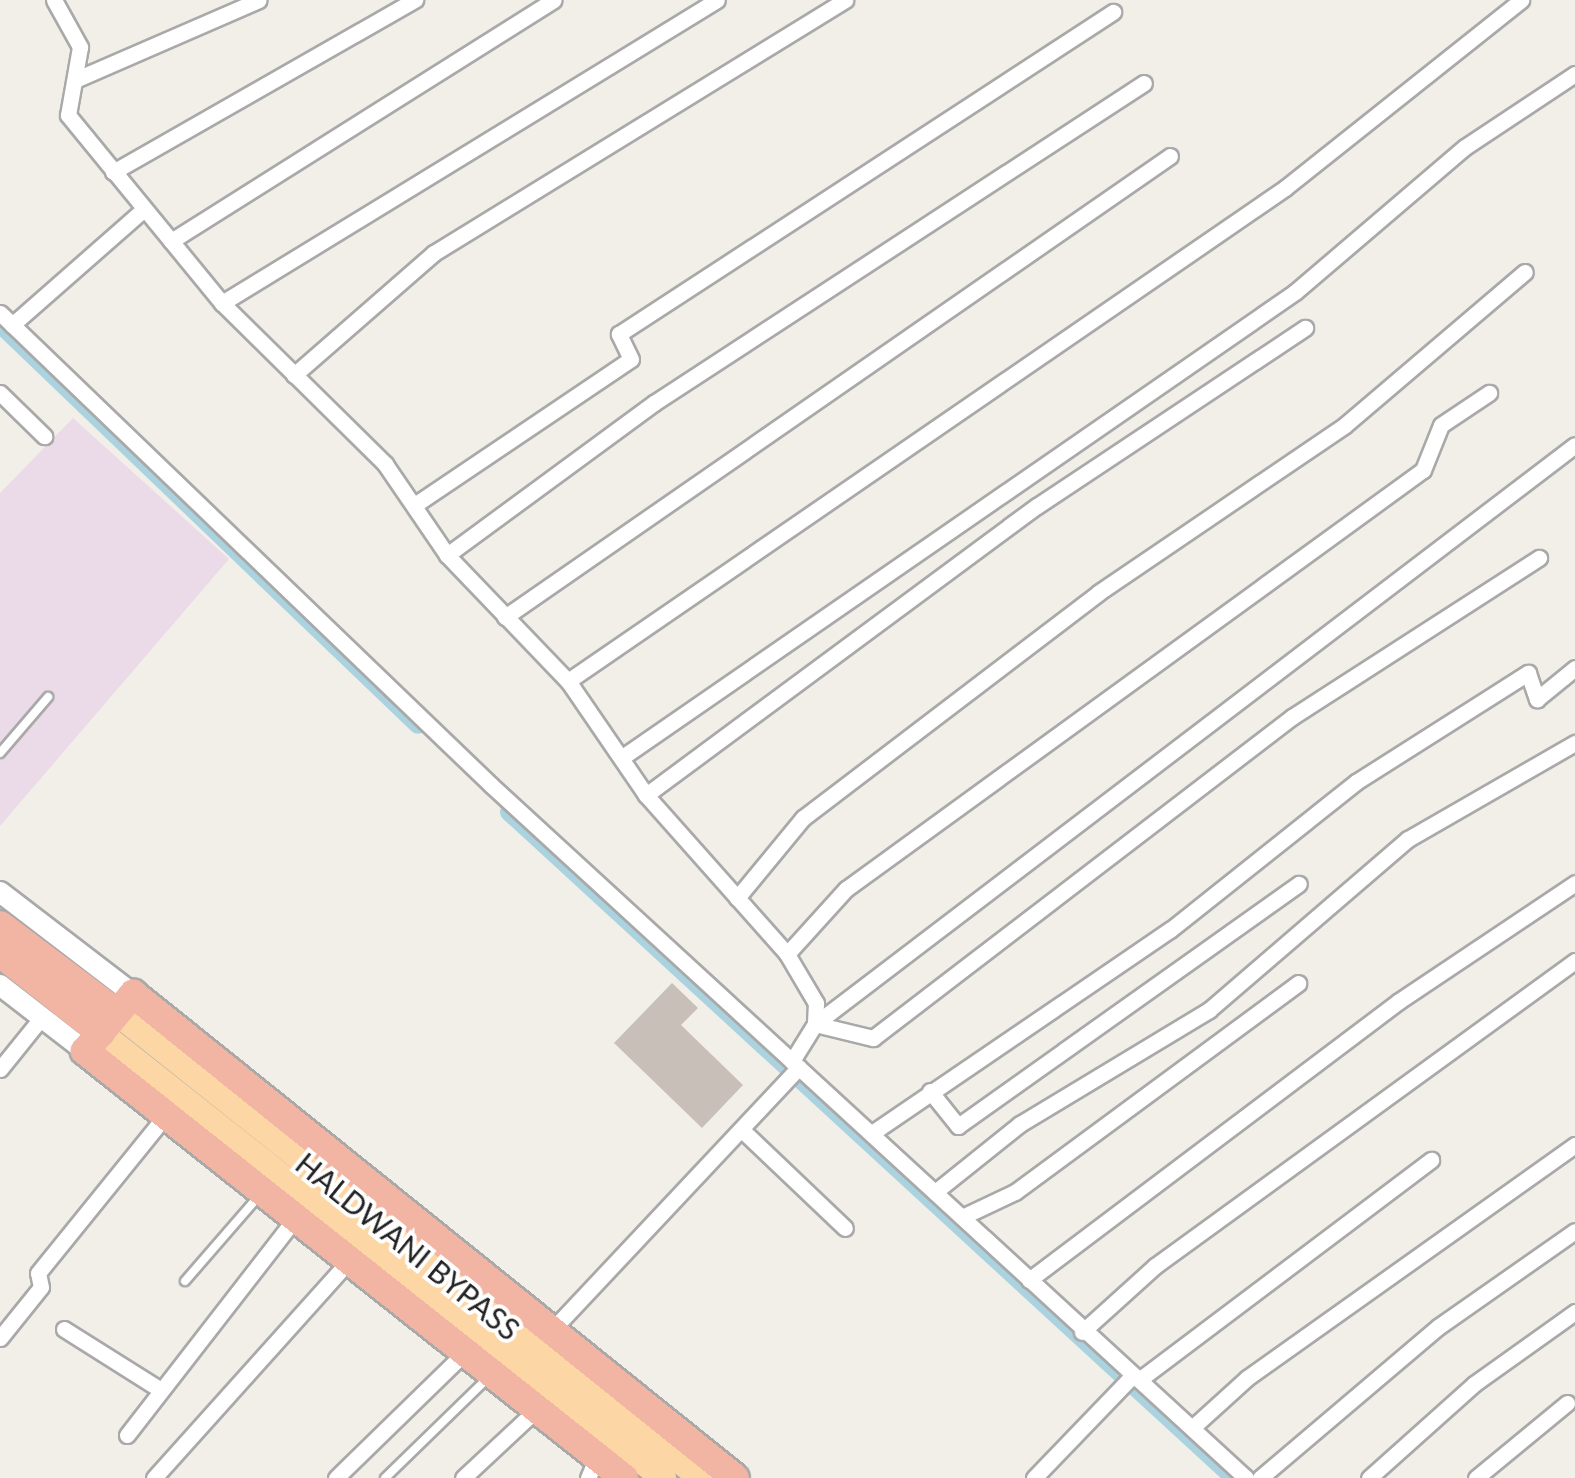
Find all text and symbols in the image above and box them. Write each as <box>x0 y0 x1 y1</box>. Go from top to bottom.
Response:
street label: HALDWANI BYPASS <box>289 1145 527 1347</box>

